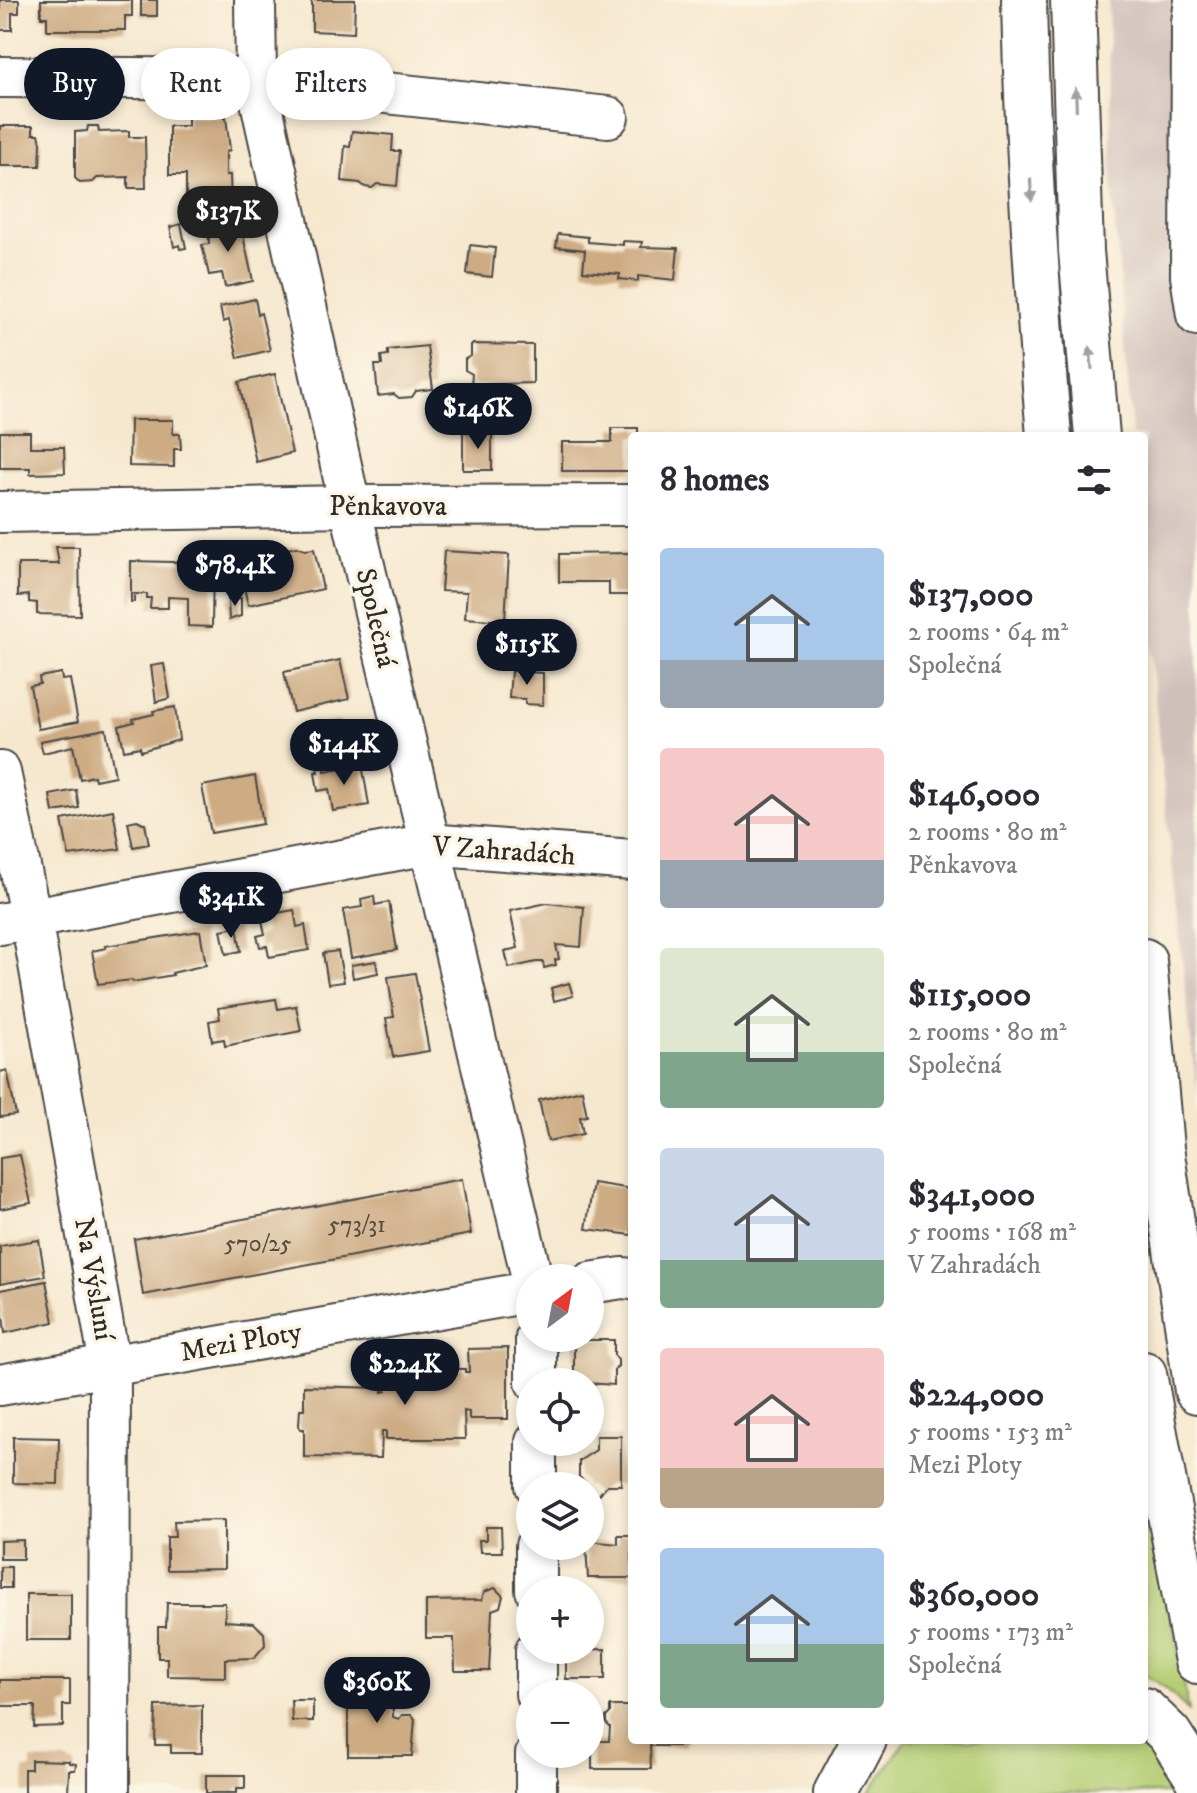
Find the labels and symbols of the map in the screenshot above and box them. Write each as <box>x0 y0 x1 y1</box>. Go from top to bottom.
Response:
one-way arrow <box>1070 86 1083 111</box>
one-way arrow <box>1025 178 1038 203</box>
pin: $137K <box>172 186 284 254</box>
one-way arrow <box>1084 345 1097 370</box>
pin: $146K <box>422 383 534 451</box>
street label: Pěnkavova <box>329 489 447 524</box>
pin: $78.4K <box>170 540 300 608</box>
street label: Společná <box>348 565 404 671</box>
pin: $115K <box>471 619 583 687</box>
pin: $144K <box>288 719 400 787</box>
street label: V Zahradách <box>430 828 577 873</box>
pin: $341K <box>175 872 287 940</box>
house number: 573/31 <box>328 1210 386 1240</box>
street label: Na Výsluní <box>66 1215 122 1345</box>
house number: 570/25 <box>224 1229 292 1259</box>
north arrow <box>516 1264 604 1352</box>
street label: Mezi Ploty <box>178 1314 305 1370</box>
pin: $224K <box>349 1339 461 1407</box>
pin: $360K <box>321 1657 433 1725</box>

